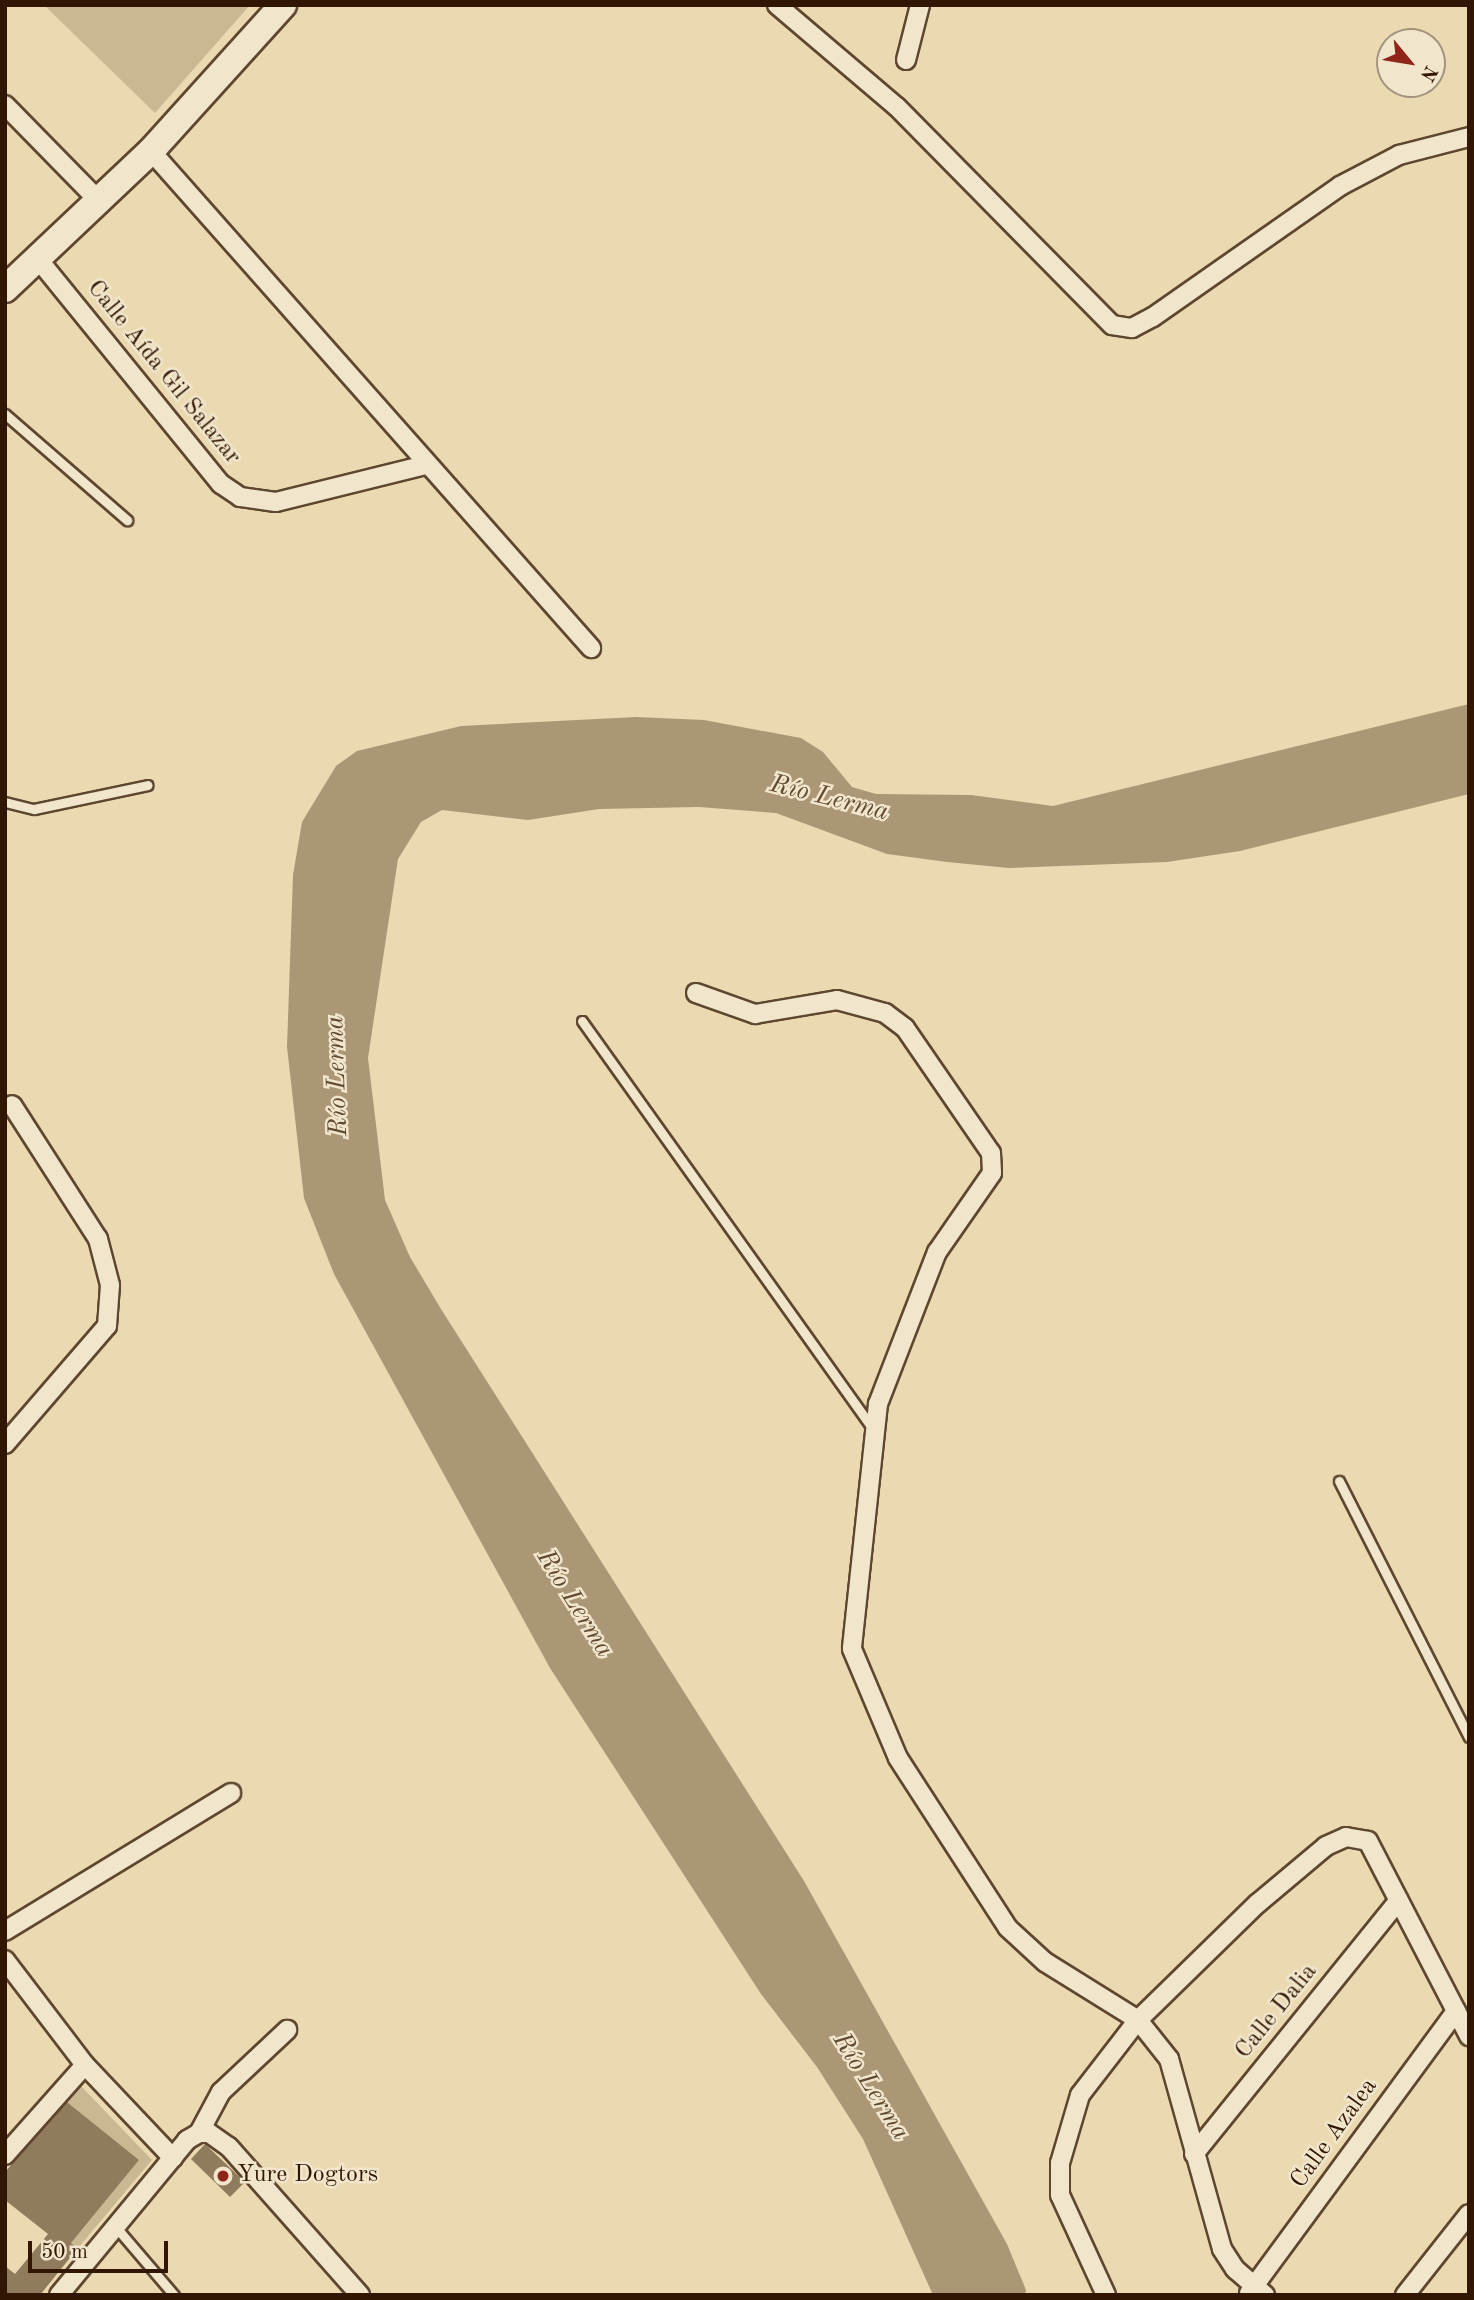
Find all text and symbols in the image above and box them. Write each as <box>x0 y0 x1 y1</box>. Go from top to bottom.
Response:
north arrow <box>1376 28 1446 98</box>
text: N <box>1416 62 1440 84</box>
street label: Calle Aída Gil Salazar <box>80 275 246 471</box>
water label: Río Lerma <box>766 769 892 829</box>
water label: Río Lerma <box>320 1015 356 1137</box>
water label: Río Lerma <box>529 1544 619 1664</box>
street label: Calle Dalia <box>1230 1959 1324 2065</box>
water label: Río Lerma <box>825 2027 915 2147</box>
street label: Calle Azalea <box>1286 2073 1384 2195</box>
place label: Yure Dogtors <box>237 2162 378 2190</box>
marker: Yure Dogtors <box>215 2168 231 2184</box>
scale bar <box>32 2226 172 2270</box>
text: 50 m <box>41 2242 88 2263</box>

